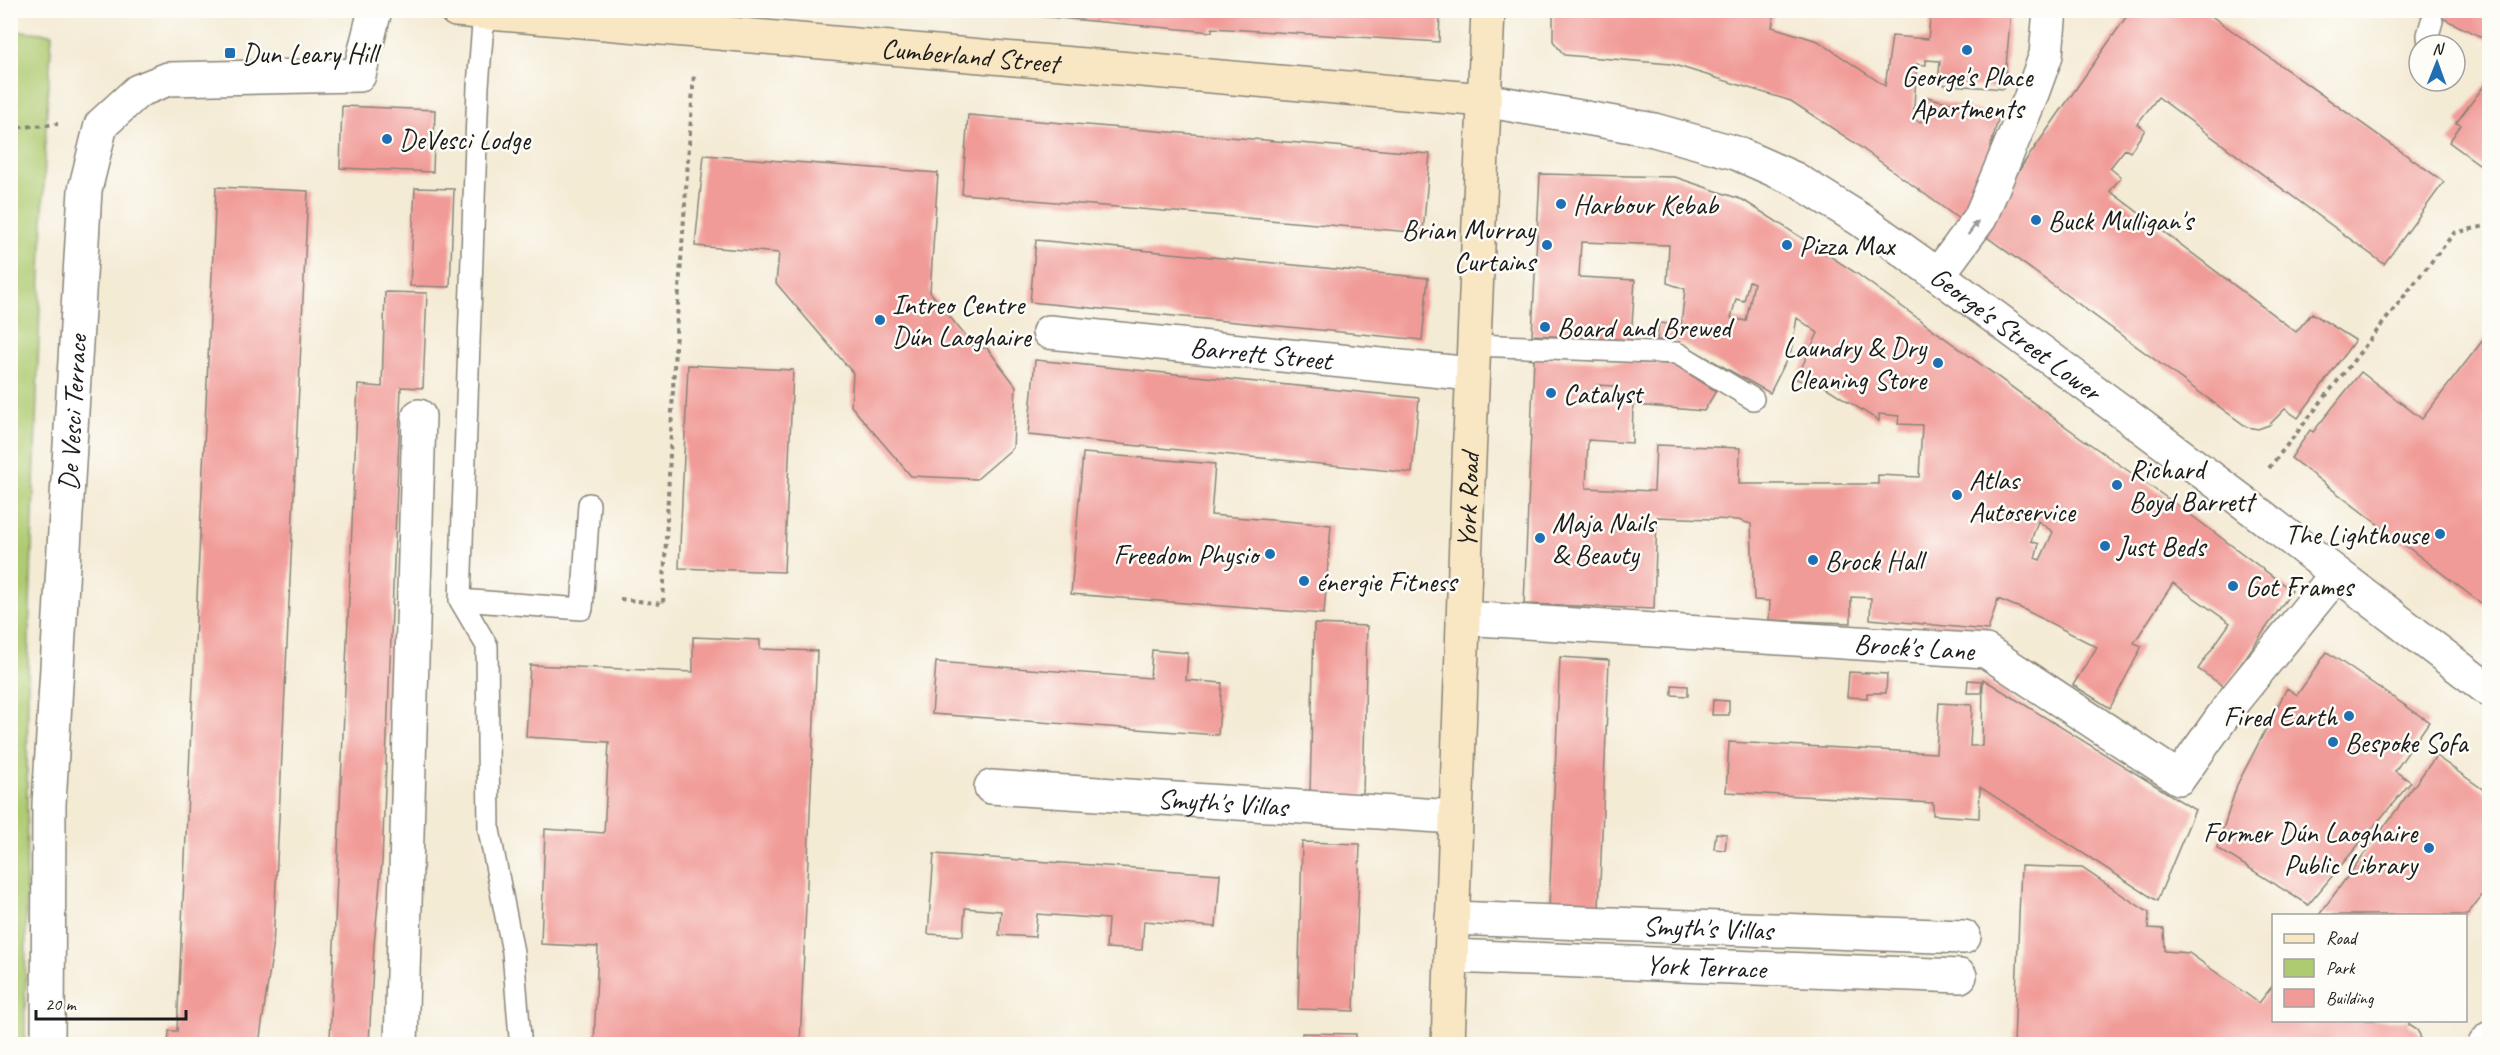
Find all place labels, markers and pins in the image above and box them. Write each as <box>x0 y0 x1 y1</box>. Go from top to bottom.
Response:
place label: Dun Leary Hill <box>242 36 383 71</box>
marker: George's Place Apartments <box>1960 43 1974 57</box>
marker: Dun Leary Hill <box>223 46 237 60</box>
place label: George's Place Apartments <box>1902 59 2034 126</box>
place label: DeVesci Lodge <box>399 122 532 157</box>
marker: DeVesci Lodge <box>380 132 394 146</box>
place label: Harbour Kebab <box>1573 187 1720 222</box>
marker: Harbour Kebab <box>1554 197 1568 211</box>
place label: Buck Mulligan's <box>2048 203 2195 238</box>
place label: Brian Murray Curtains <box>1402 212 1537 279</box>
marker: Buck Mulligan's <box>2029 213 2043 227</box>
place label: Pizza Max <box>1799 228 1897 263</box>
marker: Brian Murray Curtains <box>1540 238 1554 252</box>
marker: Pizza Max <box>1780 238 1794 252</box>
place label: Intreo Centre Dún Laoghaire <box>892 287 1032 354</box>
place label: Board and Brewed <box>1557 310 1735 345</box>
marker: Intreo Centre Dún Laoghaire <box>873 313 887 327</box>
marker: Board and Brewed <box>1538 320 1552 334</box>
place label: Laundry & Dry Cleaning Store <box>1783 330 1928 397</box>
marker: Laundry & Dry Cleaning Store <box>1931 356 1945 370</box>
place label: Catalyst <box>1563 376 1645 411</box>
marker: Catalyst <box>1544 386 1558 400</box>
place label: Richard Boyd Barrett <box>2129 452 2258 519</box>
place label: Atlas Autoservice <box>1969 462 2077 529</box>
marker: Richard Boyd Barrett <box>2110 478 2124 492</box>
marker: Atlas Autoservice <box>1950 488 1964 502</box>
place label: Maja Nails & Beauty <box>1552 505 1657 572</box>
place label: The Lighthouse <box>2285 517 2430 552</box>
marker: The Lighthouse <box>2433 527 2447 541</box>
place label: Just Beds <box>2115 529 2207 564</box>
marker: Maja Nails & Beauty <box>1533 531 1547 545</box>
place label: Freedom Physio <box>1113 537 1261 572</box>
marker: Just Beds <box>2098 539 2112 553</box>
place label: Brock Hall <box>1825 543 1928 578</box>
marker: Freedom Physio <box>1263 547 1277 561</box>
marker: Brock Hall <box>1806 553 1820 567</box>
place label: énergie Fitness <box>1316 564 1459 599</box>
place label: Got Frames <box>2245 569 2355 604</box>
marker: énergie Fitness <box>1297 574 1311 588</box>
marker: Got Frames <box>2226 579 2240 593</box>
place label: Fired Earth <box>2223 699 2338 734</box>
marker: Fired Earth <box>2342 709 2356 723</box>
place label: Bespoke Sofa <box>2345 725 2469 760</box>
marker: Bespoke Sofa <box>2326 735 2340 749</box>
place label: Former Dún Laoghaire Public Library <box>2203 815 2419 882</box>
marker: Former Dún Laoghaire Public Library <box>2422 841 2436 855</box>

